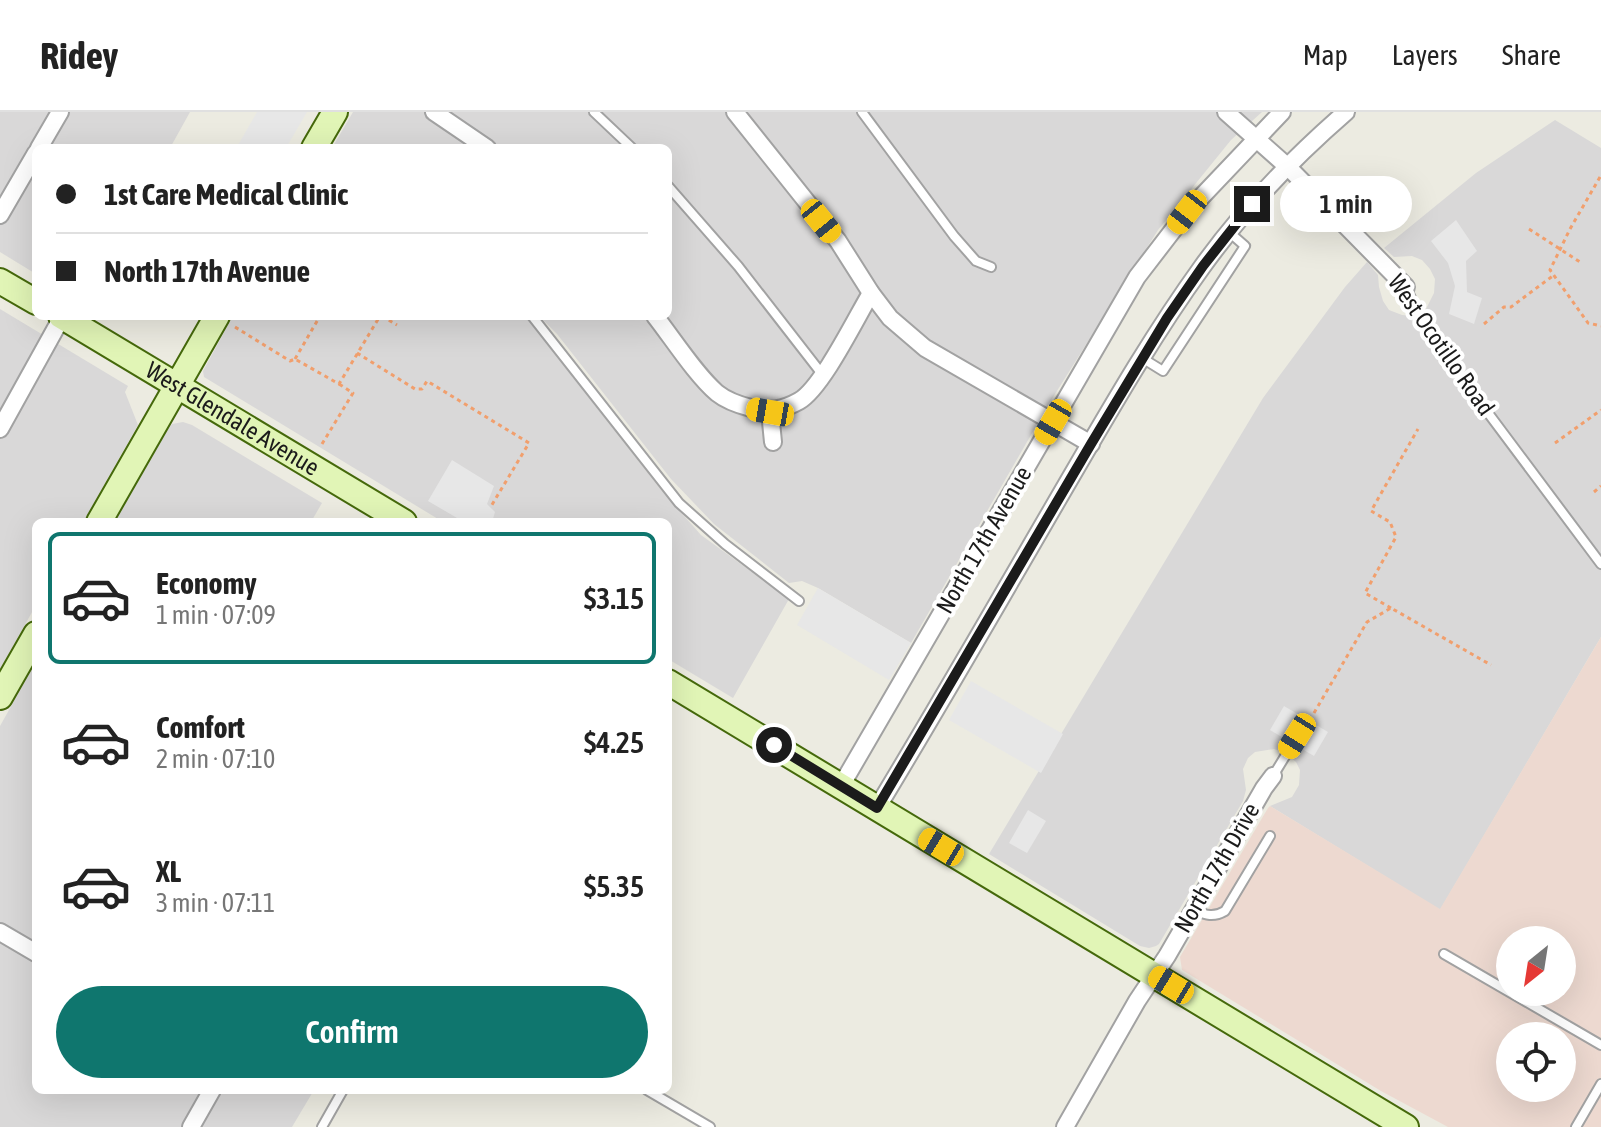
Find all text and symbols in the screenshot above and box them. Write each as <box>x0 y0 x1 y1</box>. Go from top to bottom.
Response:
text: Ridey <box>40 34 118 77</box>
text: Map <box>1303 39 1348 71</box>
text: Layers <box>1392 39 1458 71</box>
text: Share <box>1502 39 1561 71</box>
callout: 1 min <box>1280 176 1412 232</box>
text: 1st Care Medical Clinic <box>104 177 348 211</box>
car <box>1163 186 1211 238</box>
route end <box>1234 186 1270 222</box>
text: 1 min <box>1319 189 1373 219</box>
car <box>797 195 845 247</box>
text: North 17th Avenue <box>104 254 310 288</box>
street label: West Ocotillo Road <box>1383 269 1500 420</box>
street label: West Glendale Avenue <box>141 356 324 481</box>
car <box>1031 395 1075 449</box>
car <box>744 396 796 428</box>
street label: North 17th Avenue <box>931 462 1036 618</box>
icon: car <box>60 562 132 634</box>
text: Economy <box>156 566 257 600</box>
text: $3.15 <box>584 581 644 615</box>
text: 1 min · 07:09 <box>156 600 276 630</box>
icon: car <box>60 706 132 778</box>
car <box>1274 709 1320 763</box>
text: Comfort <box>156 710 245 744</box>
text: $4.25 <box>584 725 644 759</box>
route start <box>756 727 792 763</box>
text: 2 min · 07:10 <box>156 744 275 774</box>
street label: North 17th Drive <box>1169 798 1265 937</box>
car <box>914 824 968 870</box>
icon: car <box>60 850 132 922</box>
text: XL <box>156 854 181 888</box>
text: $5.35 <box>584 869 644 903</box>
text: 3 min · 07:11 <box>156 888 275 918</box>
north arrow <box>1496 926 1576 1006</box>
map controls <box>1496 926 1576 1102</box>
car <box>1144 962 1198 1008</box>
button: Confirm <box>56 986 648 1078</box>
button: locate <box>1496 1022 1576 1102</box>

